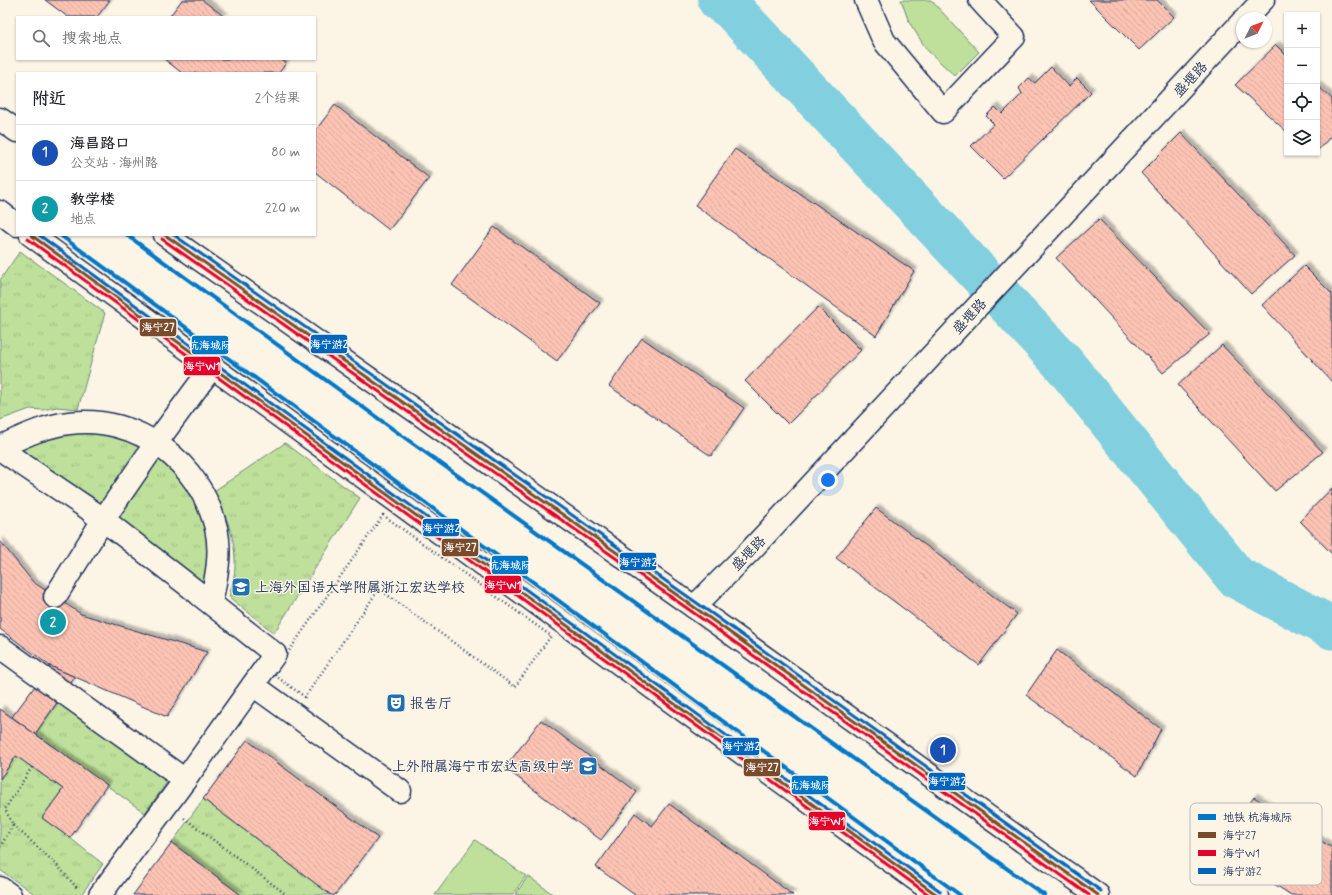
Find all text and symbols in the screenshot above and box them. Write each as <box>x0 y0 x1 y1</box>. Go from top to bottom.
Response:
north arrow <box>1236 12 1272 48</box>
map controls <box>1284 12 1320 156</box>
button: + <box>1284 12 1320 48</box>
search box <box>16 16 316 60</box>
icon: search <box>30 27 52 49</box>
text: 搜索地点 <box>62 29 122 49</box>
button: − <box>1284 48 1320 84</box>
street label: 盛堰路 <box>1170 58 1212 101</box>
button: locate <box>1284 84 1320 120</box>
text: 附近 <box>32 88 66 110</box>
text: 2个结果 <box>255 90 300 107</box>
button: layers <box>1284 120 1320 156</box>
text: 海昌路口 <box>70 134 130 154</box>
text: 1 <box>42 144 48 161</box>
text: 80 m <box>271 144 300 161</box>
text: 公交站 · 海州路 <box>70 155 158 172</box>
text: 教学楼 <box>70 190 115 210</box>
text: 2 <box>42 200 48 217</box>
text: 220 m <box>265 200 300 217</box>
text: 地点 <box>70 211 96 228</box>
street label: 盛堰路 <box>949 295 991 338</box>
line badge: 海宁27 <box>139 318 177 337</box>
text: 海宁27 <box>142 321 175 335</box>
line badge: 海宁游2 <box>310 334 348 354</box>
line badge: 杭海城际 <box>191 335 229 355</box>
text: 海宁游2 <box>310 338 349 352</box>
text: 杭海城际 <box>188 339 232 353</box>
line badge: 海宁W1 <box>183 356 221 376</box>
text: 海宁W1 <box>184 360 221 374</box>
your location <box>818 470 838 490</box>
line badge: 海宁游2 <box>422 518 460 537</box>
text: 海宁游2 <box>422 522 461 536</box>
street label: 盛堰路 <box>728 532 770 575</box>
line badge: 海宁27 <box>441 538 479 557</box>
text: 海宁27 <box>444 541 477 555</box>
line badge: 海宁游2 <box>619 552 657 571</box>
line badge: 杭海城际 <box>491 555 529 575</box>
text: 海宁游2 <box>619 556 658 570</box>
text: 杭海城际 <box>488 559 532 573</box>
line badge: 海宁W1 <box>484 575 522 594</box>
school or university icon: 上海外国语大学附属浙江宏达学校 <box>230 576 252 598</box>
place label: 上海外国语大学附属浙江宏达学校 <box>255 579 465 597</box>
text: 海宁W1 <box>485 579 522 593</box>
pin: 2 <box>40 607 66 637</box>
theatre icon: 报告厅 <box>385 692 407 714</box>
place label: 报告厅 <box>410 695 452 713</box>
pin: 1 <box>930 735 956 765</box>
line badge: 海宁游2 <box>722 737 760 756</box>
text: 海宁游2 <box>722 740 761 754</box>
school or university icon: 上外附属海宁市宏达高级中学 <box>577 755 599 777</box>
place label: 上外附属海宁市宏达高级中学 <box>392 758 574 776</box>
line badge: 海宁27 <box>743 758 781 777</box>
text: 海宁27 <box>746 761 779 775</box>
line badge: 海宁游2 <box>928 772 966 791</box>
line badge: 杭海城际 <box>791 775 829 795</box>
text: 海宁游2 <box>928 775 967 789</box>
text: 杭海城际 <box>788 779 832 793</box>
legend <box>1190 803 1322 885</box>
line badge: 海宁W1 <box>808 811 846 831</box>
text: 地铁 杭海城际 <box>1223 811 1292 825</box>
text: 海宁W1 <box>809 815 846 829</box>
text: 海宁27 <box>1223 829 1256 843</box>
text: 海宁W1 <box>1223 847 1260 861</box>
text: 海宁游2 <box>1223 865 1262 879</box>

